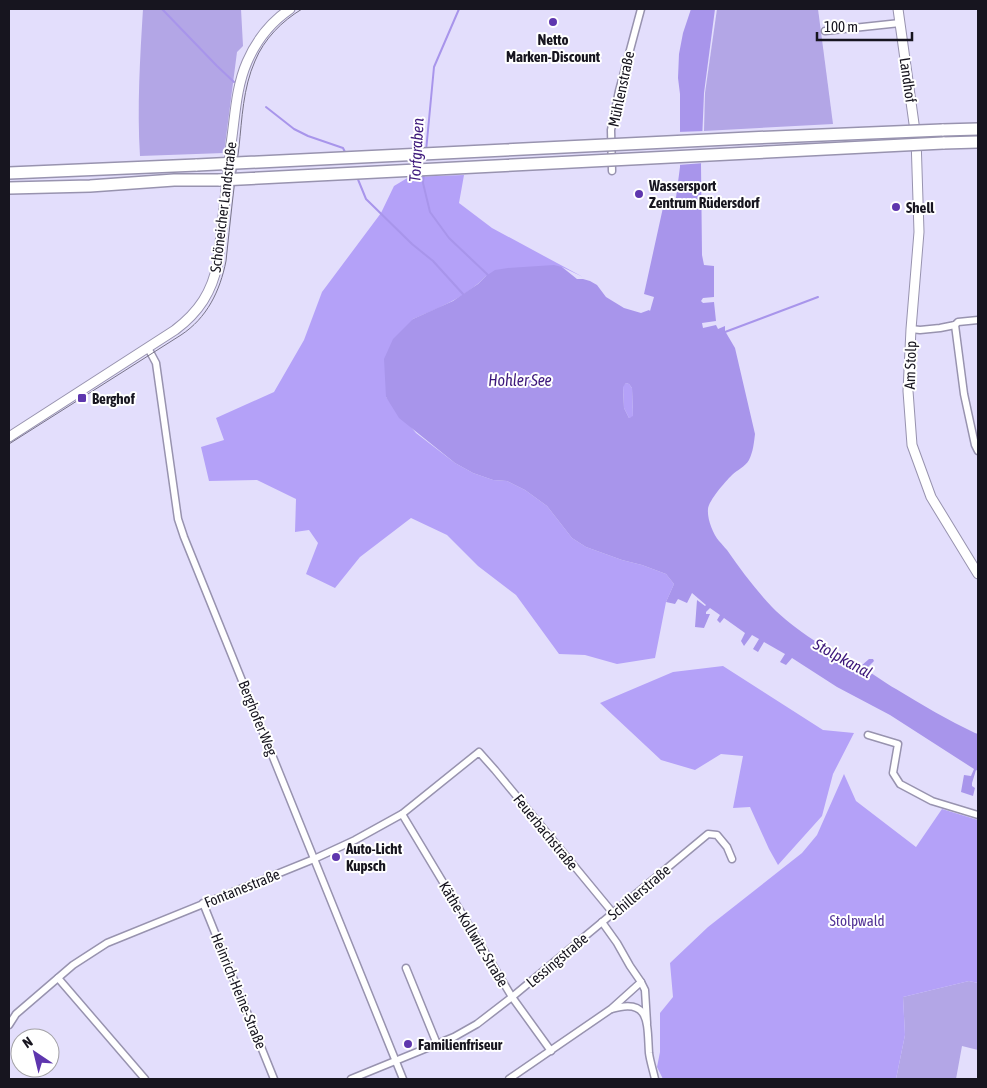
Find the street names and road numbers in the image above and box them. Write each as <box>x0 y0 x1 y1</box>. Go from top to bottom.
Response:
street label: Mühlenstraße <box>605 49 637 128</box>
street label: Landhof <box>896 56 920 104</box>
street label: Schöneicher Landstraße <box>207 140 239 273</box>
street label: Am Stolp <box>901 340 919 390</box>
street label: Berghofer Weg <box>235 678 281 759</box>
street label: Feuerbachstraße <box>510 791 582 873</box>
street label: Schillerstraße <box>604 861 674 923</box>
street label: Fontanestraße <box>202 865 282 911</box>
street label: Käthe-Kollwitz-Straße <box>436 878 512 990</box>
street label: Lessingstraße <box>523 929 591 991</box>
street label: Heinrich-Heine-Straße <box>208 931 270 1051</box>

